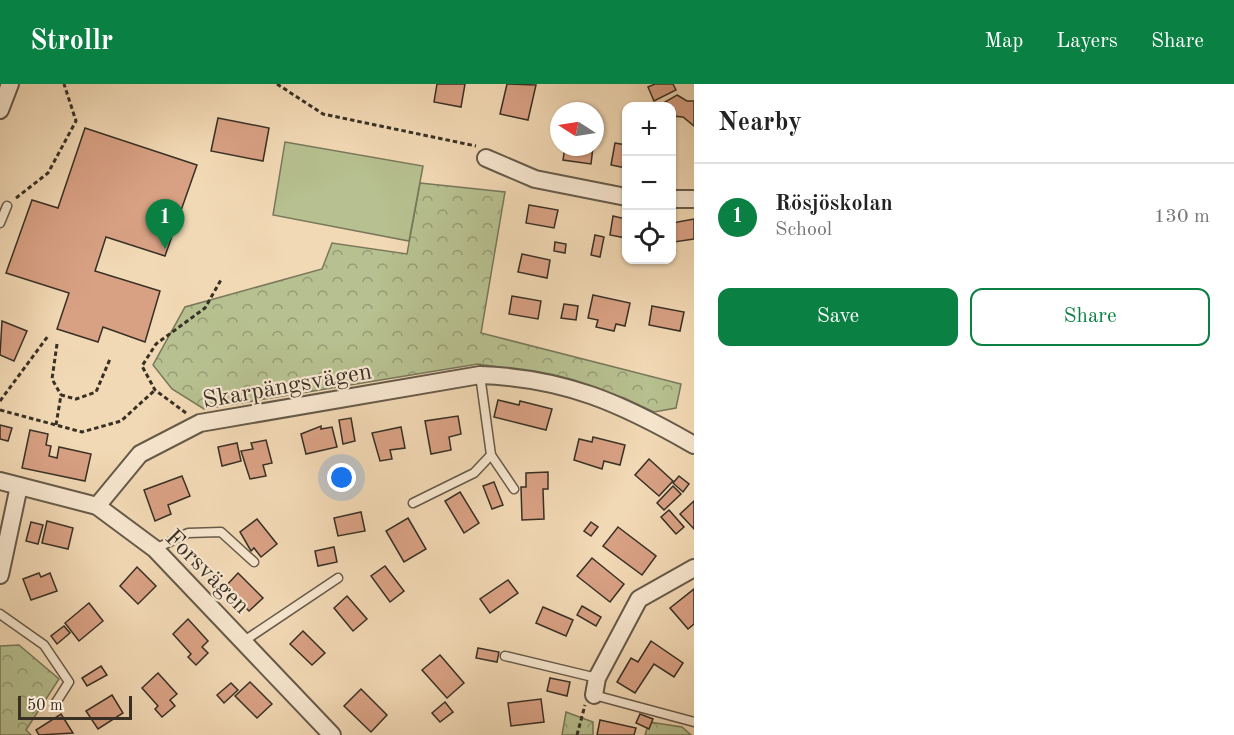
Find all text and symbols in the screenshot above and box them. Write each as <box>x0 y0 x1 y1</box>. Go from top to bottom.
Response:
text: Strollr <box>30 28 113 56</box>
text: Map <box>984 31 1023 52</box>
text: Layers <box>1056 31 1118 52</box>
text: Share <box>1151 31 1204 52</box>
north arrow <box>550 102 604 156</box>
map controls <box>622 102 676 264</box>
button: + <box>622 102 676 156</box>
text: Nearby <box>718 110 802 136</box>
button: − <box>622 156 676 210</box>
text: Rösjöskolan <box>775 193 893 215</box>
pin: 1 <box>146 200 184 249</box>
text: 1 <box>732 207 743 227</box>
text: 130 m <box>1154 207 1210 227</box>
button: locate <box>622 210 676 264</box>
text: School <box>775 220 832 240</box>
button: Save <box>718 288 958 346</box>
button: Share <box>970 288 1210 346</box>
street label: Skarpängsvägen <box>201 360 374 414</box>
your location <box>327 463 356 492</box>
street label: Forsvägen <box>160 526 253 619</box>
scale bar <box>18 693 132 720</box>
text: 50 m <box>27 698 63 714</box>

